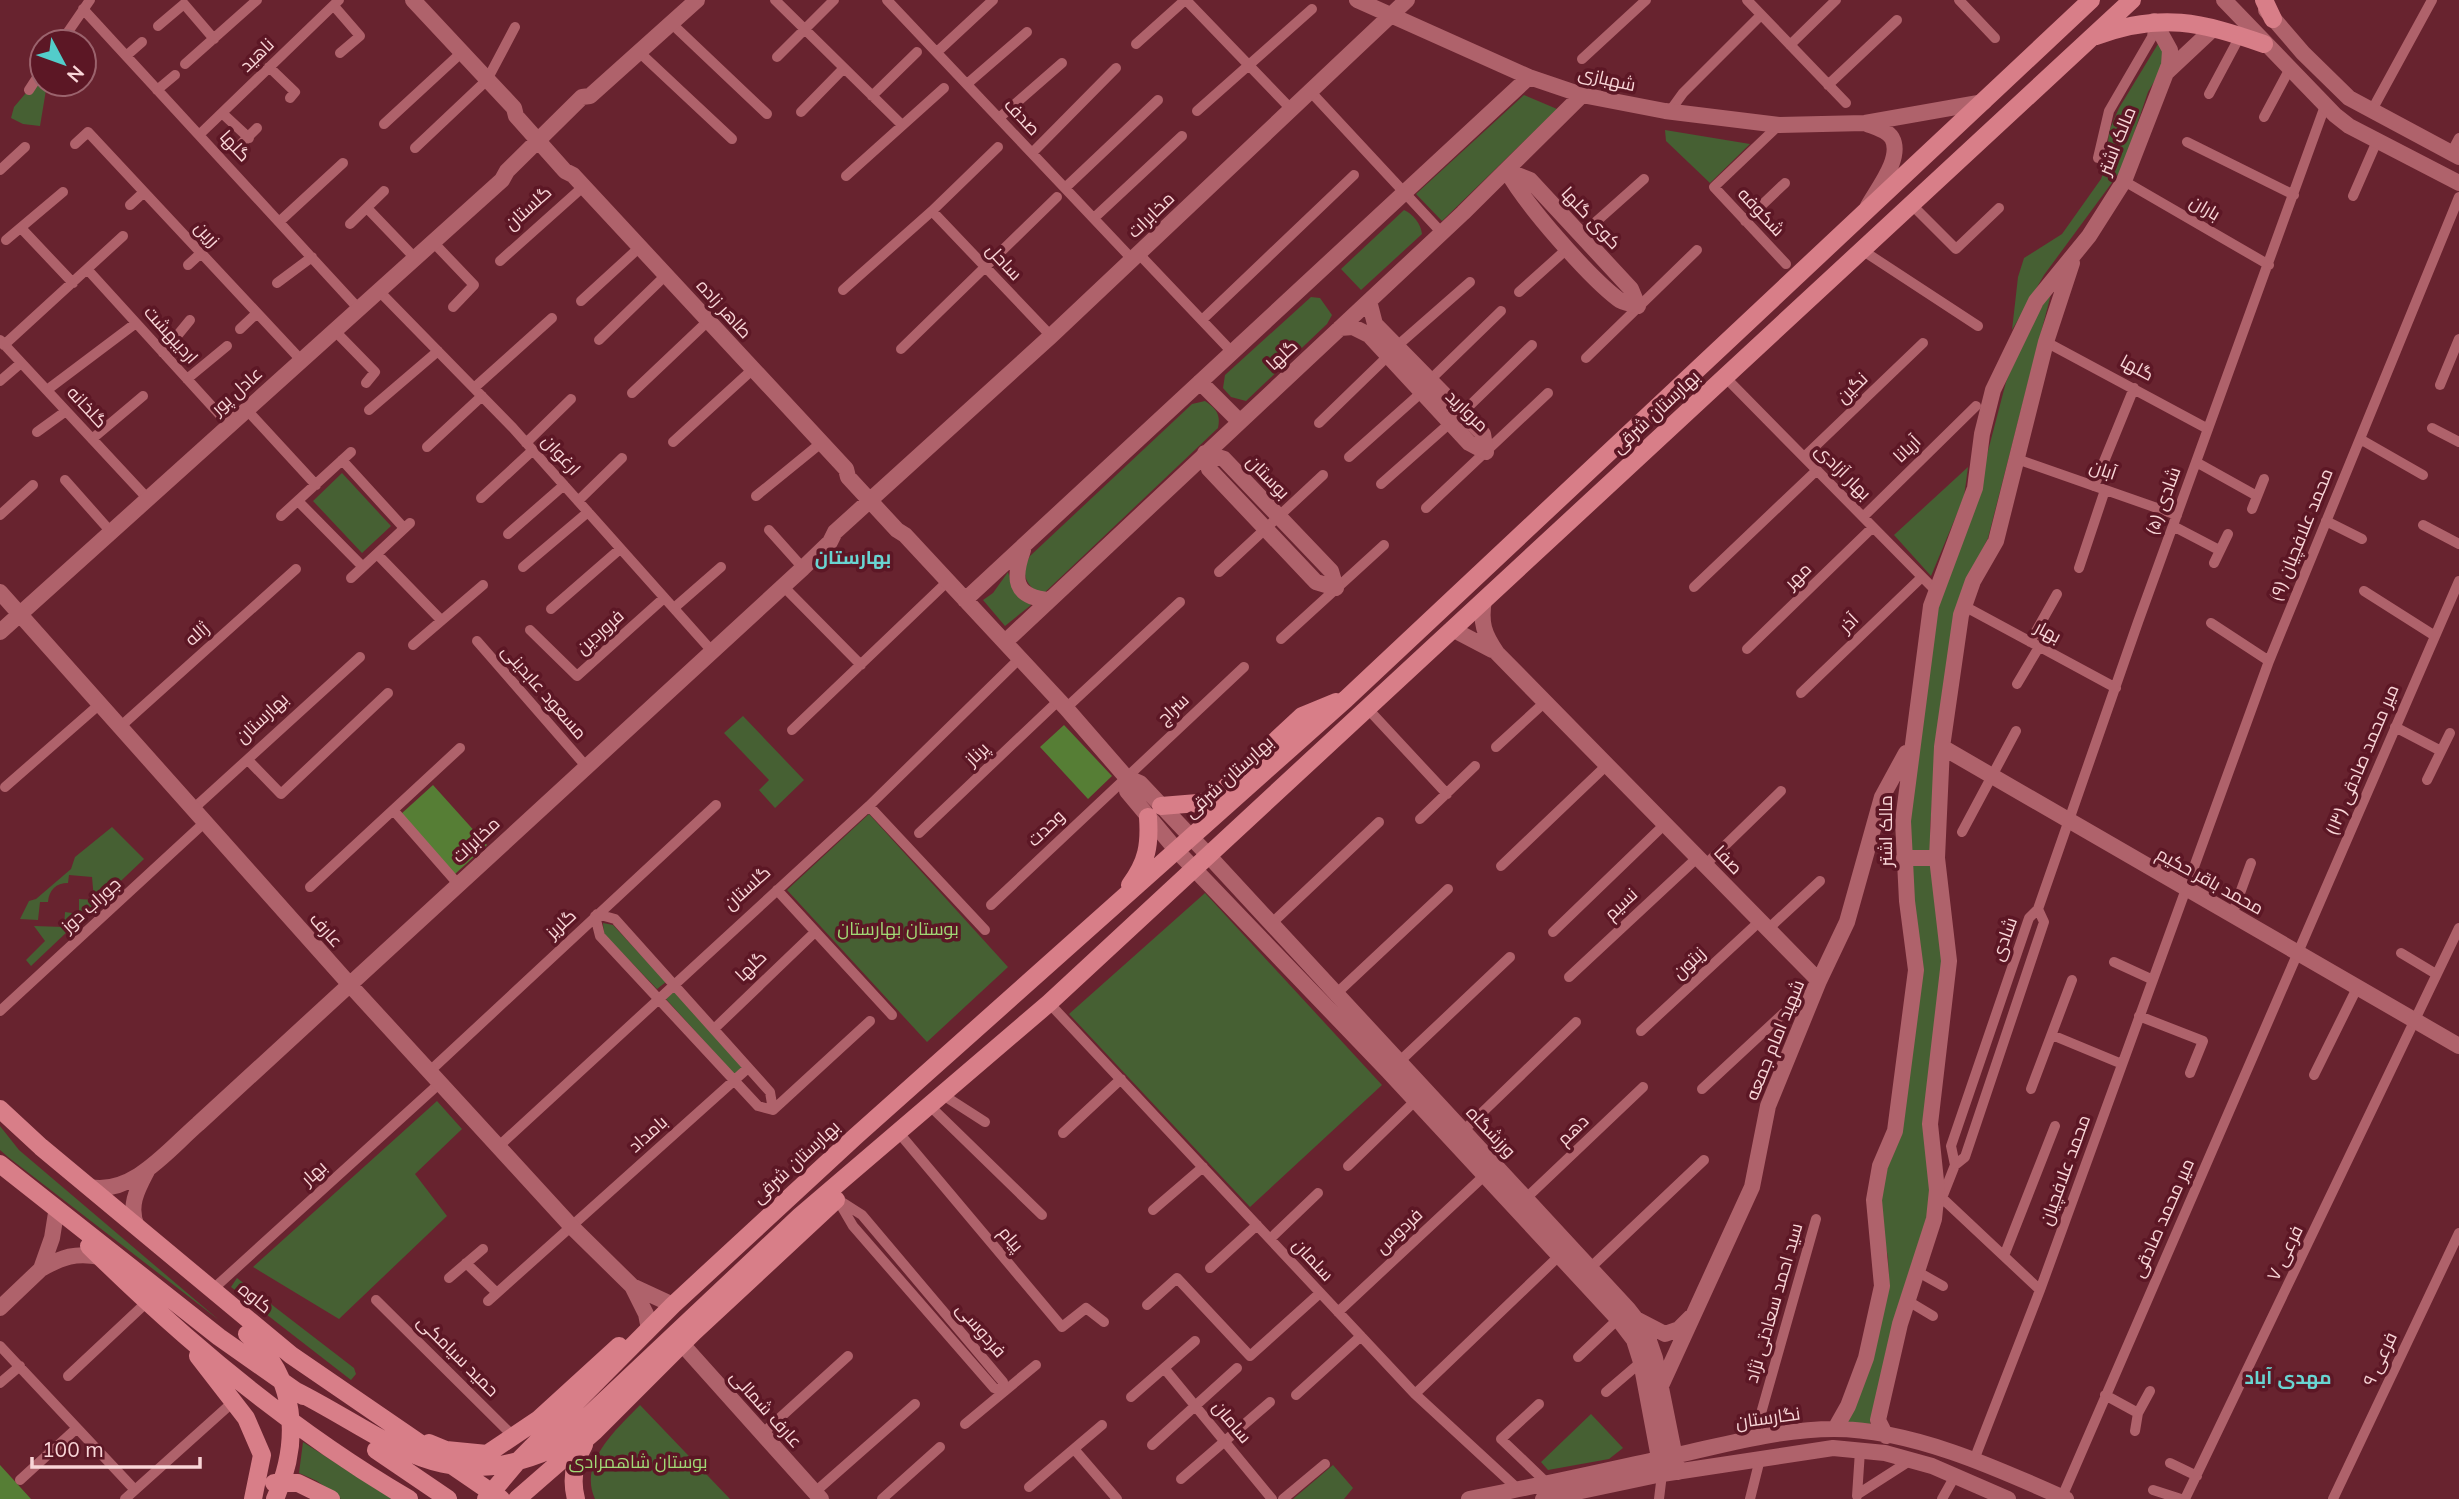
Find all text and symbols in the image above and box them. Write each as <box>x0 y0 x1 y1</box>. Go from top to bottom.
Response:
north arrow <box>28 28 98 98</box>
street label: ناهید <box>235 33 279 77</box>
text: N <box>62 61 90 87</box>
street label: شهبازی <box>1576 61 1638 96</box>
street label: صدف <box>999 93 1045 140</box>
street label: مالک اشتر <box>2092 103 2141 179</box>
street label: گلها <box>215 125 256 166</box>
street label: گلستان <box>499 180 556 235</box>
street label: کوی گلها <box>1557 182 1626 254</box>
street label: شکوفه <box>1733 182 1790 241</box>
street label: مخابرات <box>1122 187 1179 243</box>
street label: باران <box>2186 190 2225 225</box>
street label: زرین <box>190 216 225 251</box>
street label: ساحل <box>981 238 1027 285</box>
street label: طاهر زاده <box>692 274 757 343</box>
street label: اردیبهشت <box>139 301 203 369</box>
street label: گلها <box>1261 334 1302 375</box>
street label: گلها <box>2116 349 2158 386</box>
street label: عادل پور <box>205 362 268 421</box>
street label: بهارستان شرقی <box>1607 365 1705 458</box>
street label: نگین <box>1831 367 1872 408</box>
street label: گلخانه <box>62 381 113 432</box>
street label: مروارید <box>1441 385 1494 437</box>
street label: ارغوان <box>537 429 586 480</box>
street label: آریانا <box>1888 430 1925 467</box>
street label: بهار آزادی <box>1810 439 1876 505</box>
street label: بوستان <box>1242 450 1295 504</box>
street label: آبان <box>2087 454 2120 485</box>
street label: شادی (۵) <box>2140 464 2185 538</box>
street label: محمد علافچیان (۹) <box>2263 465 2339 605</box>
district label: بهارستان <box>815 545 891 569</box>
street label: مهر <box>1779 557 1816 595</box>
street label: فروردین <box>571 604 629 659</box>
street label: آذر <box>1833 608 1863 638</box>
street label: بهار <box>2030 615 2065 648</box>
street label: ژاله <box>180 617 214 651</box>
street label: مسعود عابدینی <box>497 639 592 744</box>
street label: میر محمد صادقی (۱۳) <box>2319 681 2404 839</box>
street label: بهارستان <box>230 687 293 748</box>
street label: سراج <box>1152 688 1194 730</box>
street label: بهارستان شرقی <box>1179 731 1278 823</box>
street label: پرناز <box>959 737 994 772</box>
street label: مالک اشتر <box>1874 795 1897 868</box>
street label: وحدت <box>1022 804 1069 851</box>
street label: مخابرات <box>447 812 504 867</box>
street label: صفا <box>1709 840 1748 879</box>
street label: محمد باقر حکیم <box>2152 842 2268 920</box>
street label: گلستان <box>718 860 775 915</box>
street label: جوراب دوز <box>55 872 125 938</box>
street label: نسیم <box>1599 882 1643 926</box>
street label: گلریز <box>540 904 581 944</box>
street label: عارف <box>305 907 348 952</box>
street label: شادی <box>1985 914 2022 964</box>
park label: بوستان بهارستان <box>837 917 959 940</box>
street label: زیتون <box>1667 942 1710 984</box>
street label: گلها <box>730 945 771 986</box>
street label: شهید امام جمعه <box>1740 976 1810 1104</box>
street label: ورزشگاه <box>1462 1101 1521 1162</box>
street label: دهم <box>1552 1109 1594 1151</box>
street label: بامداد <box>623 1110 672 1157</box>
street label: محمد علافچیان <box>2034 1111 2096 1229</box>
street label: بهارستان شرقی <box>747 1115 845 1208</box>
street label: بهار <box>295 1155 331 1191</box>
street label: میر محمد صادقی <box>2126 1155 2199 1281</box>
street label: فردوس <box>1370 1203 1427 1258</box>
street label: سید احمد سعادتی نژاد <box>1740 1220 1807 1385</box>
street label: پیام <box>993 1221 1029 1257</box>
street label: فرعی ۷ <box>2261 1221 2308 1284</box>
street label: سلمان <box>1288 1234 1339 1286</box>
street label: کاوه <box>234 1277 277 1318</box>
street label: فردوسی <box>951 1297 1012 1362</box>
street label: حمید سیامکی <box>413 1310 504 1401</box>
street label: فرعی ۹ <box>2357 1328 2402 1389</box>
street label: عارف شمالی <box>725 1365 807 1452</box>
district label: مهدی آباد <box>2244 1365 2332 1389</box>
street label: سامان <box>1208 1395 1257 1448</box>
street label: نگارستان <box>1734 1402 1802 1433</box>
scale bar <box>32 1426 200 1470</box>
text: 100 m <box>42 1436 104 1462</box>
park label: بوستان شاهمرادی <box>568 1450 708 1473</box>

